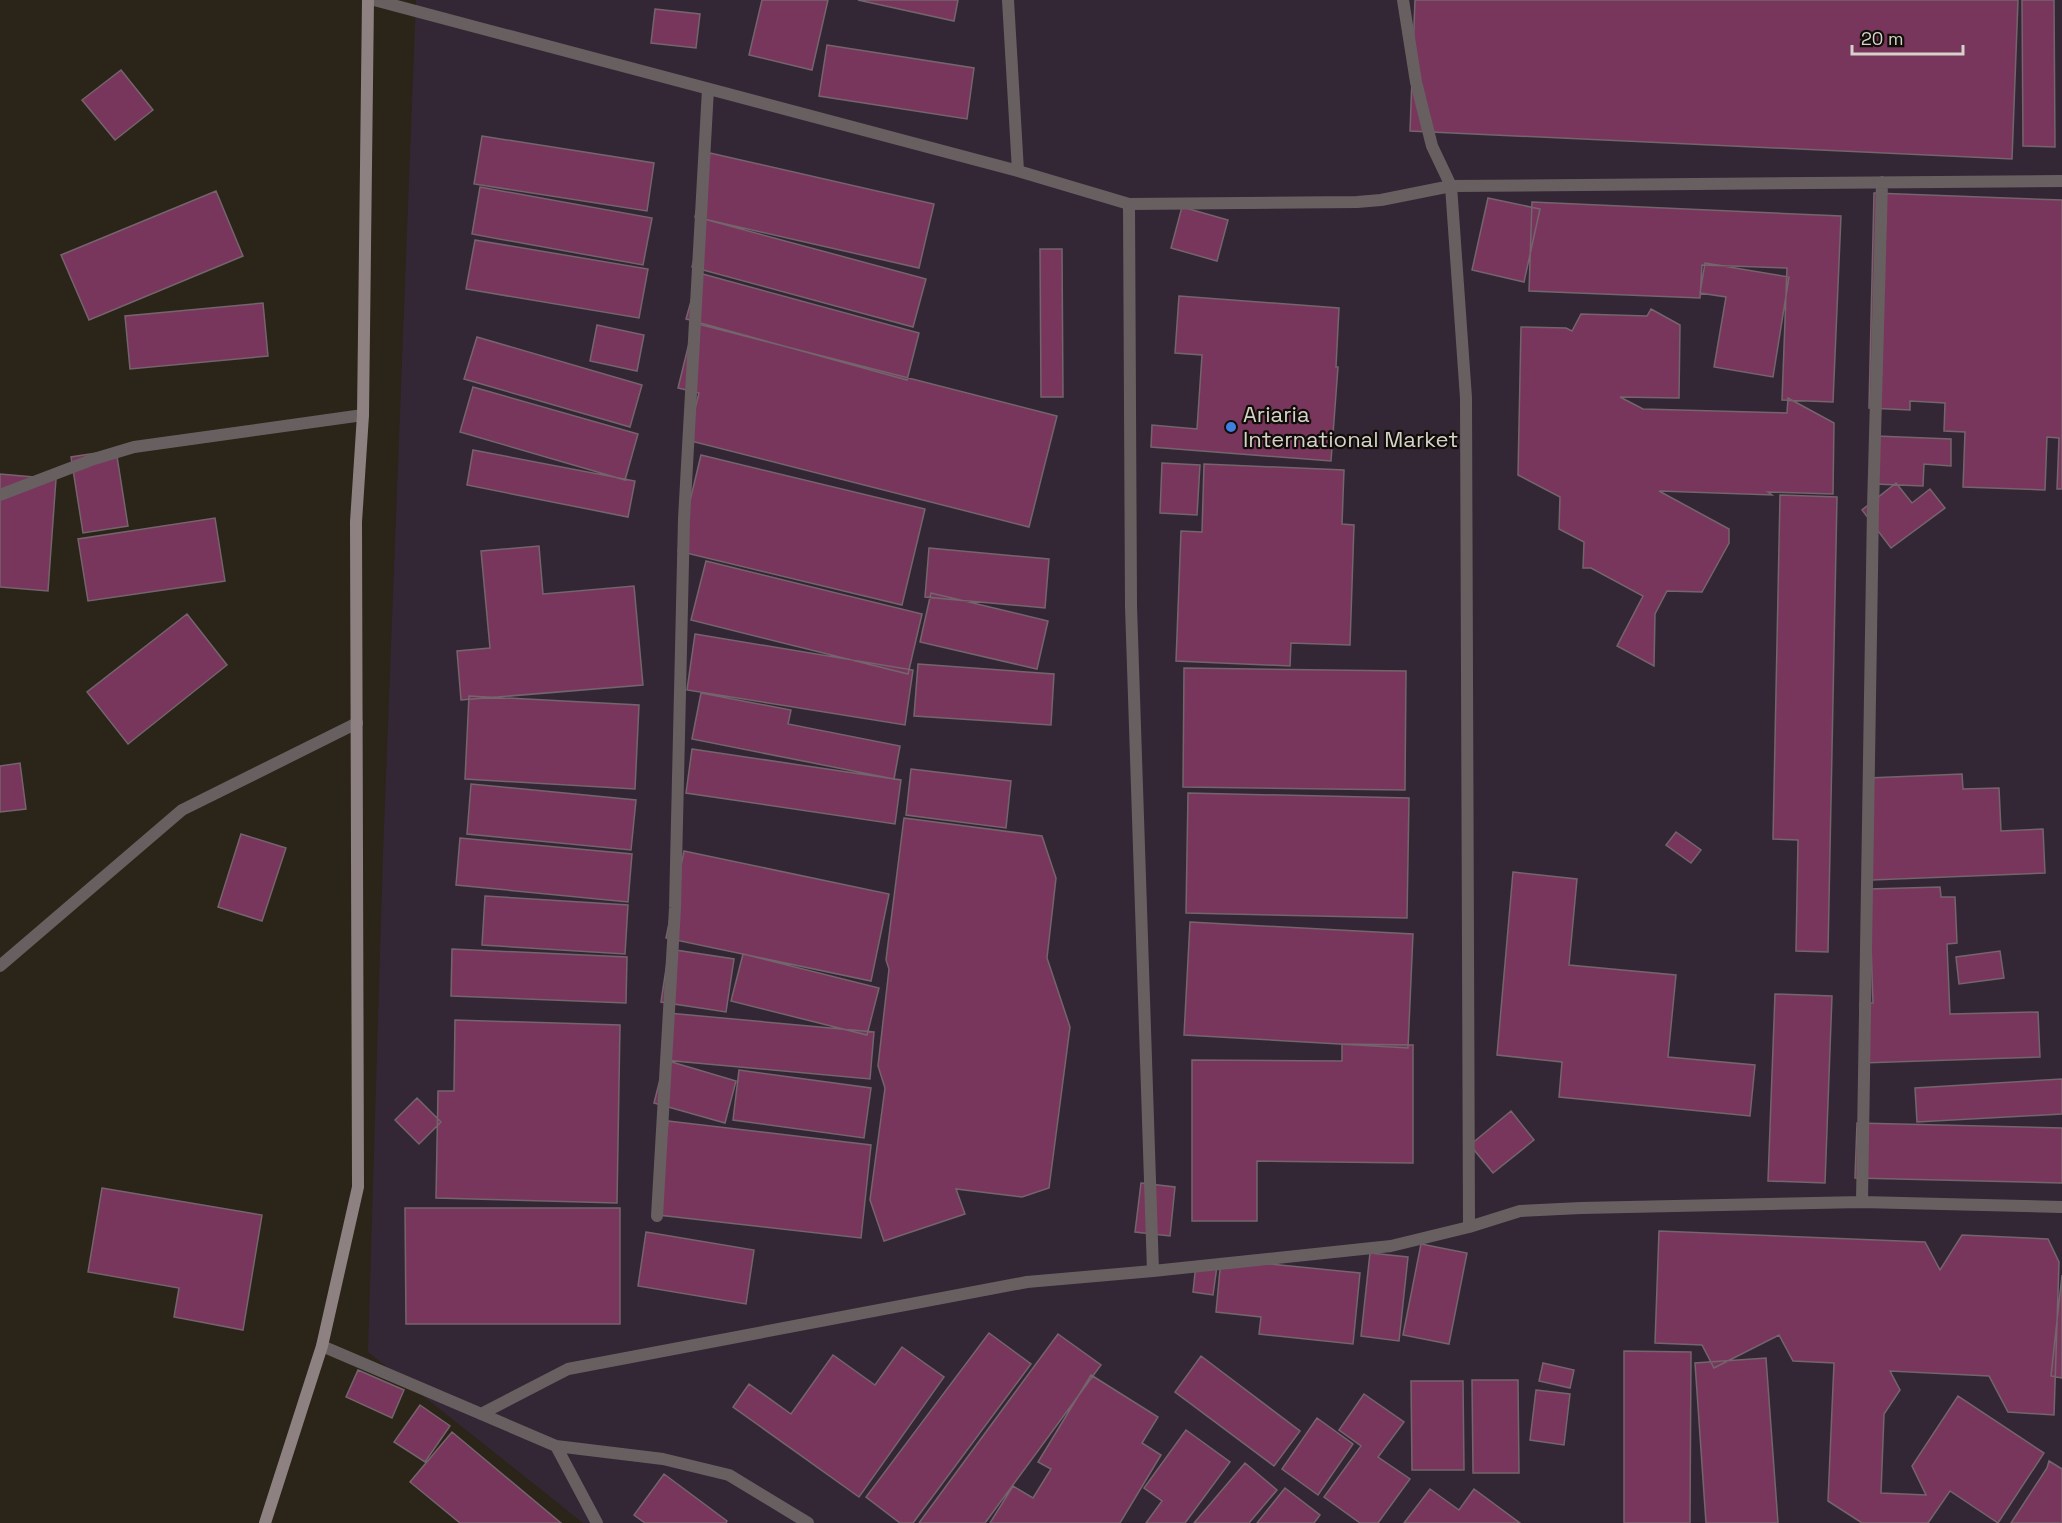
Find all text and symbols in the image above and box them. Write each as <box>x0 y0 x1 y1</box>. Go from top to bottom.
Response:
scale bar <box>1852 18 1963 56</box>
text: 20 m <box>1861 27 1904 50</box>
place label: Ariaria International Market <box>1243 400 1458 453</box>
marker: Ariaria International Market <box>1224 420 1238 434</box>

